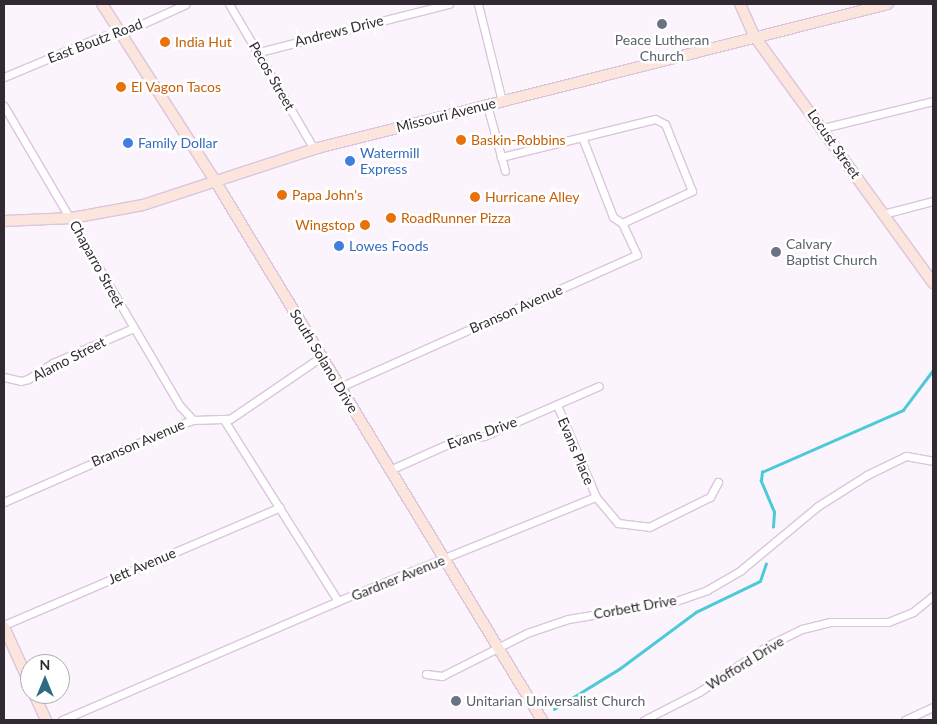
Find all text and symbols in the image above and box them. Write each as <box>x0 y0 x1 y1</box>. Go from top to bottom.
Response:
street label: Andrews Drive <box>293 12 385 50</box>
street label: East Boutz Road <box>45 15 145 67</box>
marker: Peace Lutheran Church <box>656 18 668 30</box>
place label: Peace Lutheran Church <box>615 32 709 64</box>
place label: India Hut <box>175 34 232 50</box>
marker: India Hut <box>159 36 171 48</box>
street label: Pecos Street <box>246 39 298 113</box>
place label: El Vagon Tacos <box>131 79 222 95</box>
marker: El Vagon Tacos <box>115 81 127 93</box>
street label: Missouri Avenue <box>394 94 498 136</box>
street label: Locust Street <box>804 106 864 182</box>
place label: Baskin-Robbins <box>471 132 566 148</box>
marker: Baskin-Robbins <box>455 134 467 146</box>
place label: Family Dollar <box>138 135 218 151</box>
marker: Family Dollar <box>122 137 134 149</box>
place label: Watermill Express <box>360 145 420 178</box>
marker: Watermill Express <box>344 155 356 167</box>
place label: Papa John's <box>292 187 363 203</box>
marker: Papa John's <box>276 189 288 201</box>
place label: Hurricane Alley <box>485 189 580 205</box>
marker: Hurricane Alley <box>469 191 481 203</box>
place label: RoadRunner Pizza <box>401 210 511 226</box>
marker: RoadRunner Pizza <box>385 212 397 224</box>
street label: Chaparro Street <box>66 217 128 311</box>
place label: Wingstop <box>295 217 355 233</box>
marker: Wingstop <box>359 219 371 231</box>
place label: Calvary Baptist Church <box>786 236 877 268</box>
place label: Lowes Foods <box>349 238 429 254</box>
marker: Lowes Foods <box>333 240 345 252</box>
marker: Calvary Baptist Church <box>770 246 782 258</box>
street label: Branson Avenue <box>467 281 565 337</box>
street label: South Solano Drive <box>286 306 362 416</box>
street label: Alamo Street <box>30 333 108 385</box>
street label: Evans Drive <box>445 413 519 453</box>
street label: Evans Place <box>554 415 598 487</box>
street label: Branson Avenue <box>89 416 187 470</box>
street label: Jett Avenue <box>105 544 179 588</box>
street label: Gardner Avenue <box>348 551 448 605</box>
street label: Corbett Drive <box>592 591 678 623</box>
street label: Wofford Drive <box>703 633 787 693</box>
north arrow <box>20 654 70 704</box>
text: N <box>40 656 50 673</box>
place label: Unitarian Universalist Church <box>466 693 645 709</box>
marker: Unitarian Universalist Church <box>450 695 462 707</box>

